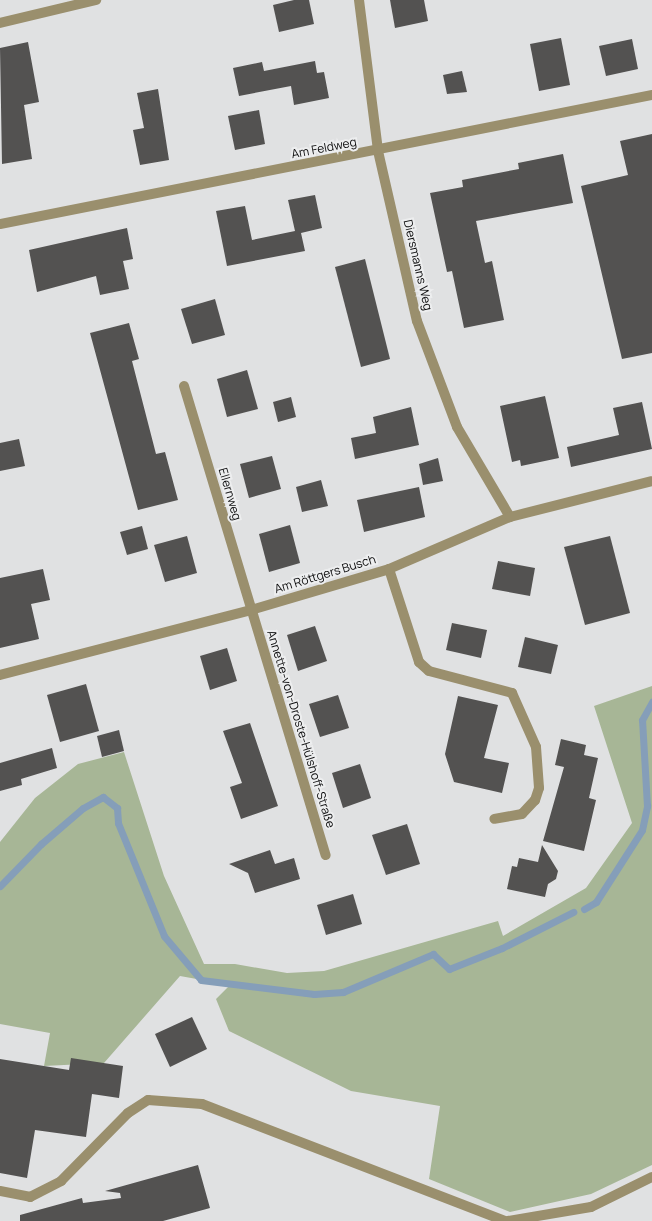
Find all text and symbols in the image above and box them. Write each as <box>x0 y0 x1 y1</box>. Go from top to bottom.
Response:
street label: Am Feldweg <box>290 135 358 161</box>
street label: Diersmanns Weg <box>401 218 435 312</box>
street label: Ellernweg <box>216 466 244 522</box>
street label: Am Röttgers Busch <box>273 552 377 596</box>
street label: Annette-von-Droste-Hülshoff-Straße <box>264 628 338 830</box>

